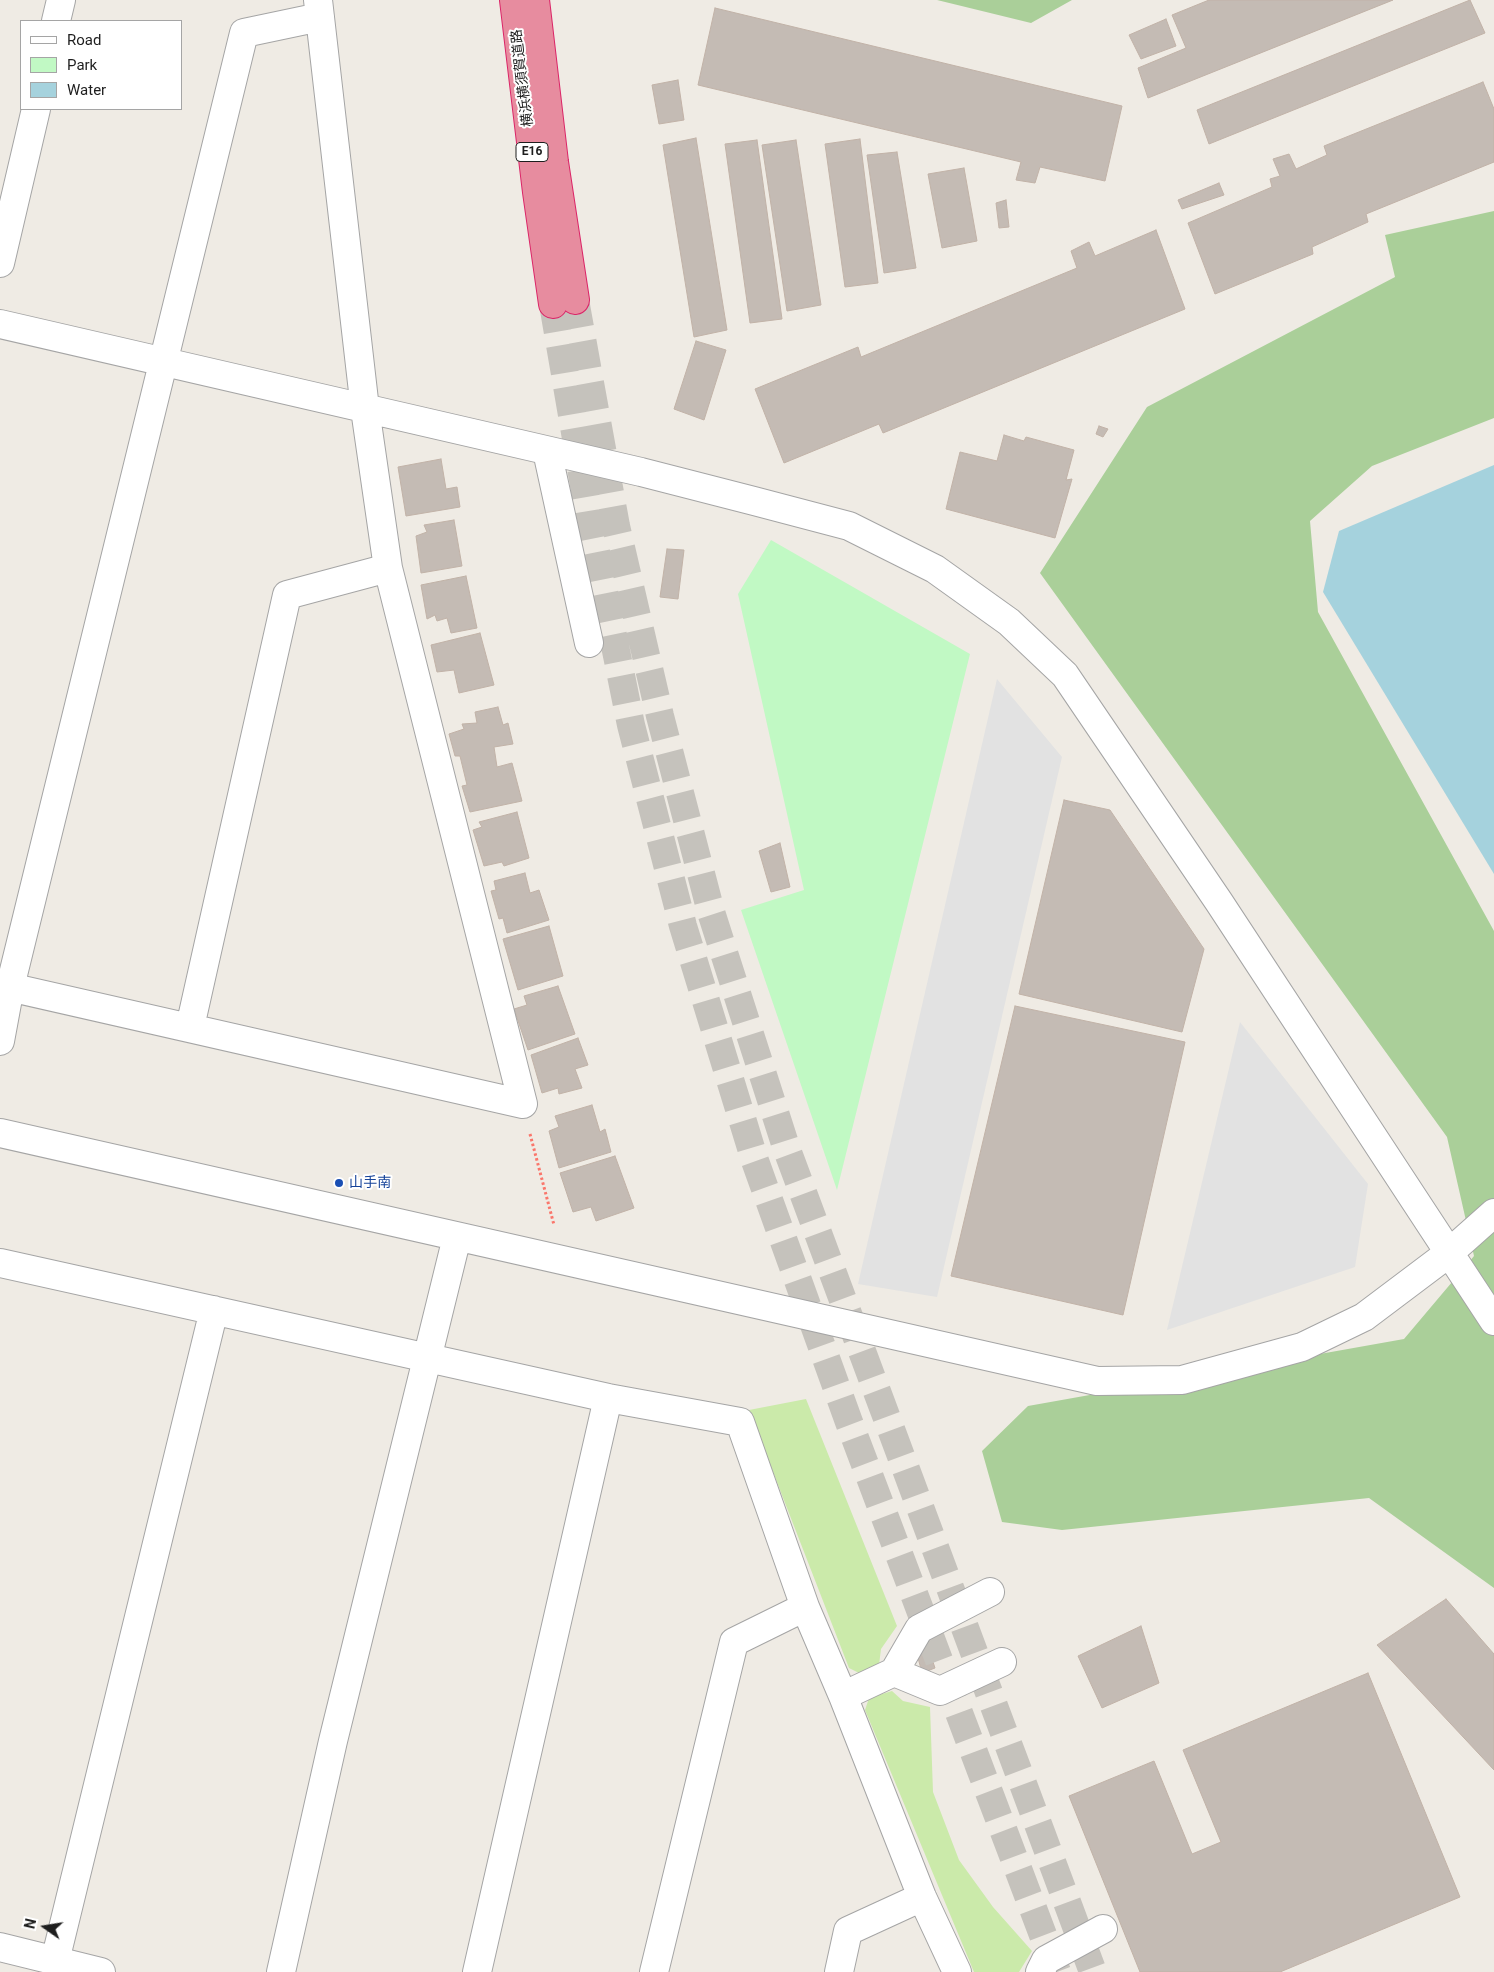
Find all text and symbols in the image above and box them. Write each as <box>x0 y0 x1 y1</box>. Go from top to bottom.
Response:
legend <box>20 20 182 110</box>
street label: 横浜横須賀道路 <box>509 28 537 128</box>
text: Road <box>67 31 101 49</box>
text: Park <box>67 56 97 74</box>
text: Water <box>67 81 106 99</box>
road number: E16 <box>516 142 548 162</box>
place label: 山手南 <box>349 1175 391 1191</box>
marker: 山手南 <box>333 1177 345 1189</box>
north arrow <box>20 1902 70 1952</box>
text: N <box>21 1917 39 1930</box>

